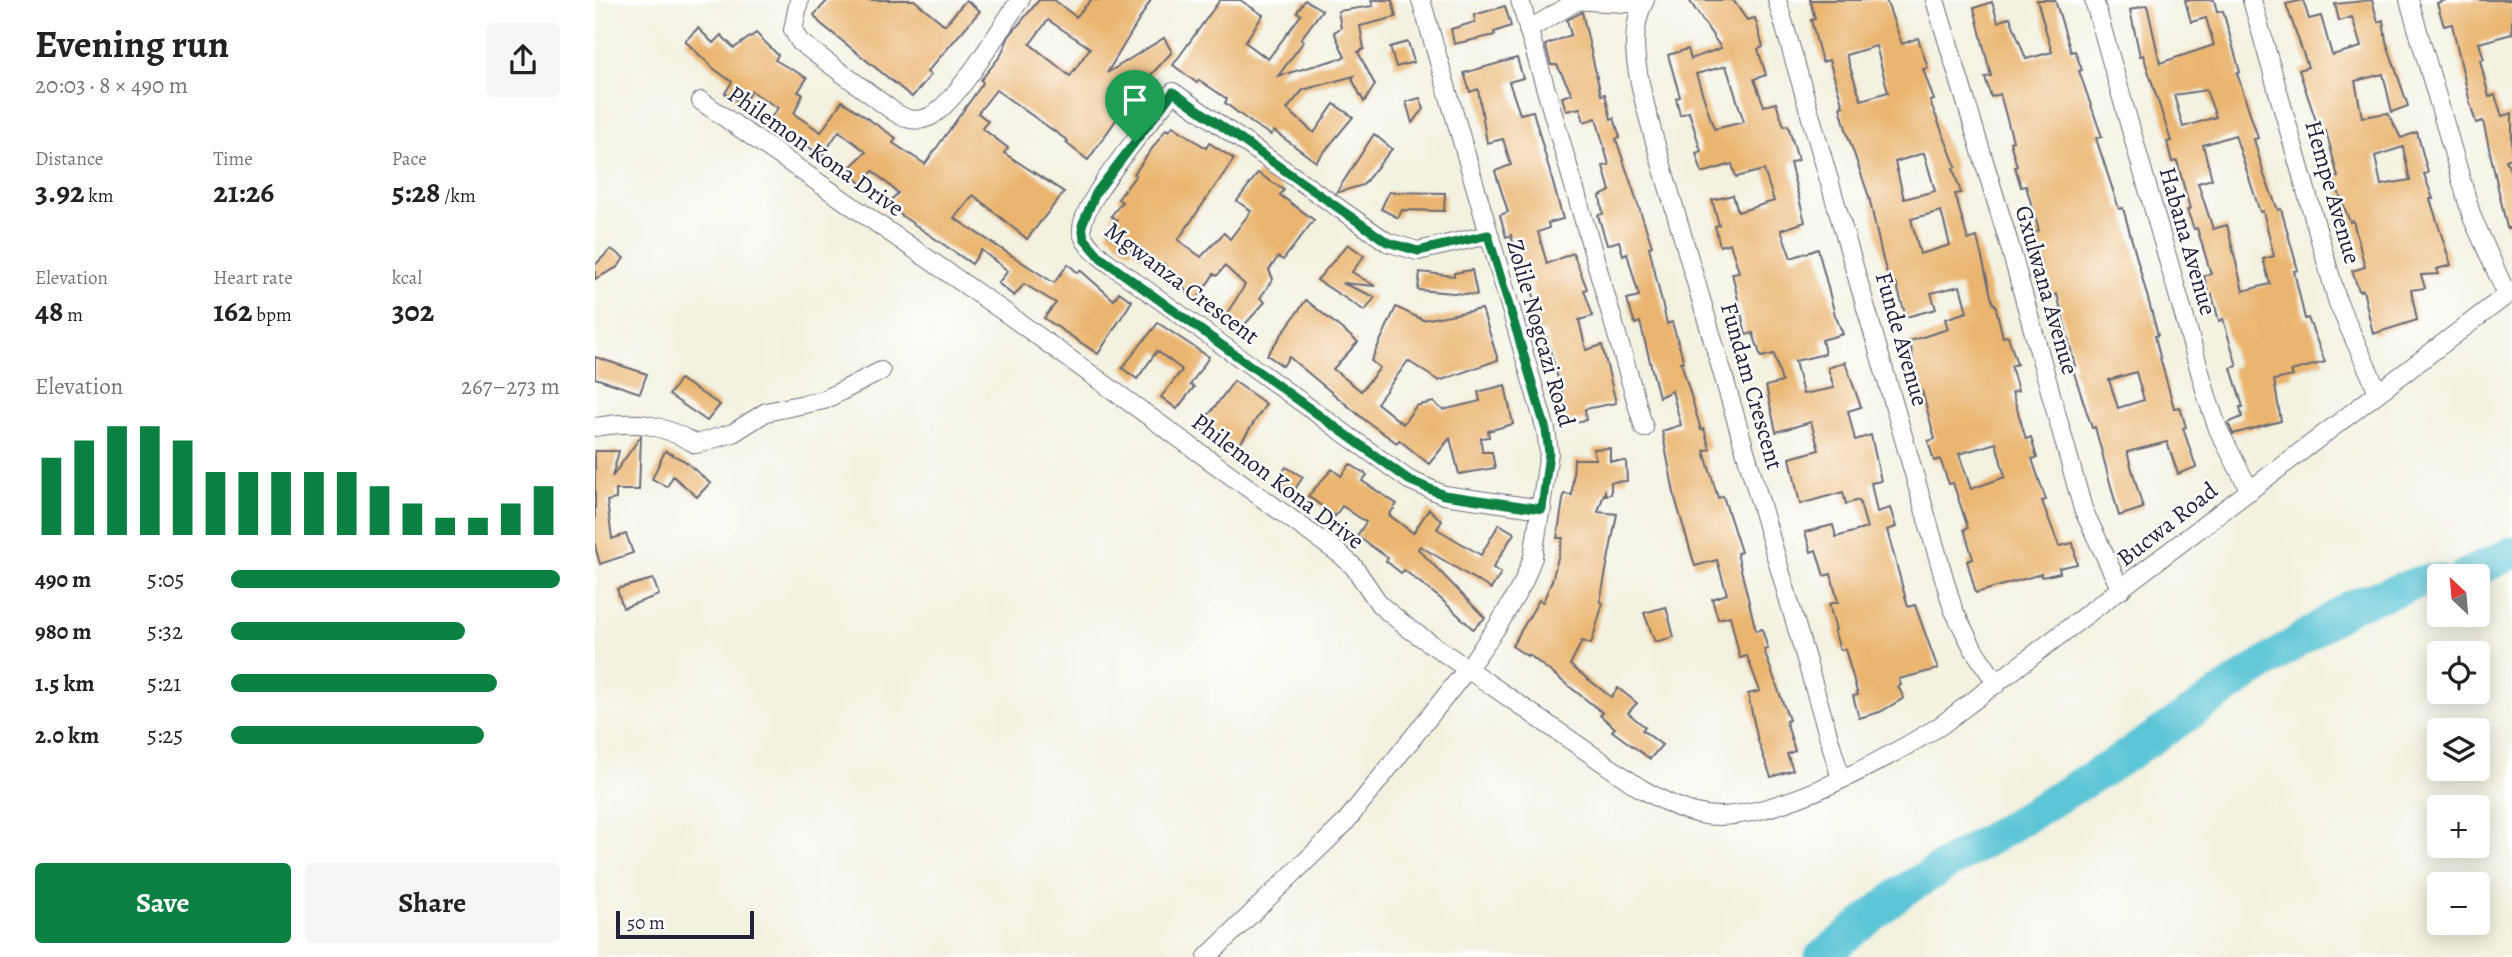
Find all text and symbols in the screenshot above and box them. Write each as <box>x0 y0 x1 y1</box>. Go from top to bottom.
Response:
text: Evening run <box>35 18 229 70</box>
button: share <box>486 23 560 97</box>
text: 20:03 · 8 × 490 m <box>35 70 188 101</box>
pin <box>1105 70 1165 142</box>
street label: Philemon Kona Drive <box>721 78 911 224</box>
icon: arrive <box>1116 81 1154 119</box>
street label: Hempe Avenue <box>2297 116 2369 268</box>
text: Distance <box>35 146 103 172</box>
text: Time <box>213 146 253 172</box>
text: Pace <box>392 146 427 172</box>
street label: Habana Avenue <box>2152 163 2224 319</box>
text: 3.92 <box>35 172 85 212</box>
text: 21:26 <box>213 172 274 212</box>
text: 5:28 <box>392 172 441 212</box>
text: km <box>85 183 114 209</box>
text: /km <box>441 183 476 209</box>
street label: Gxulwana Avenue <box>2008 202 2086 378</box>
street label: Mgwanza Crescent <box>1098 214 1266 352</box>
street label: Zolile Nogcazi Road <box>1499 236 1583 431</box>
text: Elevation <box>35 265 108 291</box>
text: Heart rate <box>213 265 293 291</box>
text: kcal <box>392 265 422 291</box>
street label: Funde Avenue <box>1868 268 1936 410</box>
text: 48 <box>35 291 64 331</box>
text: 162 <box>213 291 253 331</box>
text: 302 <box>392 291 434 331</box>
street label: Fundam Crescent <box>1713 299 1791 474</box>
text: m <box>64 302 83 328</box>
text: bpm <box>253 302 292 328</box>
text: Elevation <box>35 371 123 402</box>
text: 267–273 m <box>461 371 560 402</box>
street label: Philemon Kona Drive <box>1185 405 1371 557</box>
street label: Bucwa Road <box>2110 474 2224 574</box>
text: 490 m <box>35 564 91 595</box>
text: 5:05 <box>147 564 185 595</box>
north arrow <box>2427 564 2490 626</box>
map controls <box>2427 564 2490 935</box>
text: 980 m <box>35 616 92 647</box>
text: 5:32 <box>147 616 183 647</box>
button: locate <box>2427 641 2490 704</box>
text: 1.5 km <box>35 668 95 699</box>
text: 5:21 <box>147 668 181 699</box>
button: layers <box>2427 718 2490 781</box>
text: 2.0 km <box>35 720 99 751</box>
text: 5:25 <box>147 720 183 751</box>
button: + <box>2427 795 2490 858</box>
button: Save <box>35 863 291 943</box>
button: Share <box>305 863 560 943</box>
button: − <box>2427 872 2490 935</box>
scale bar <box>616 908 754 940</box>
text: 50 m <box>627 910 665 936</box>

